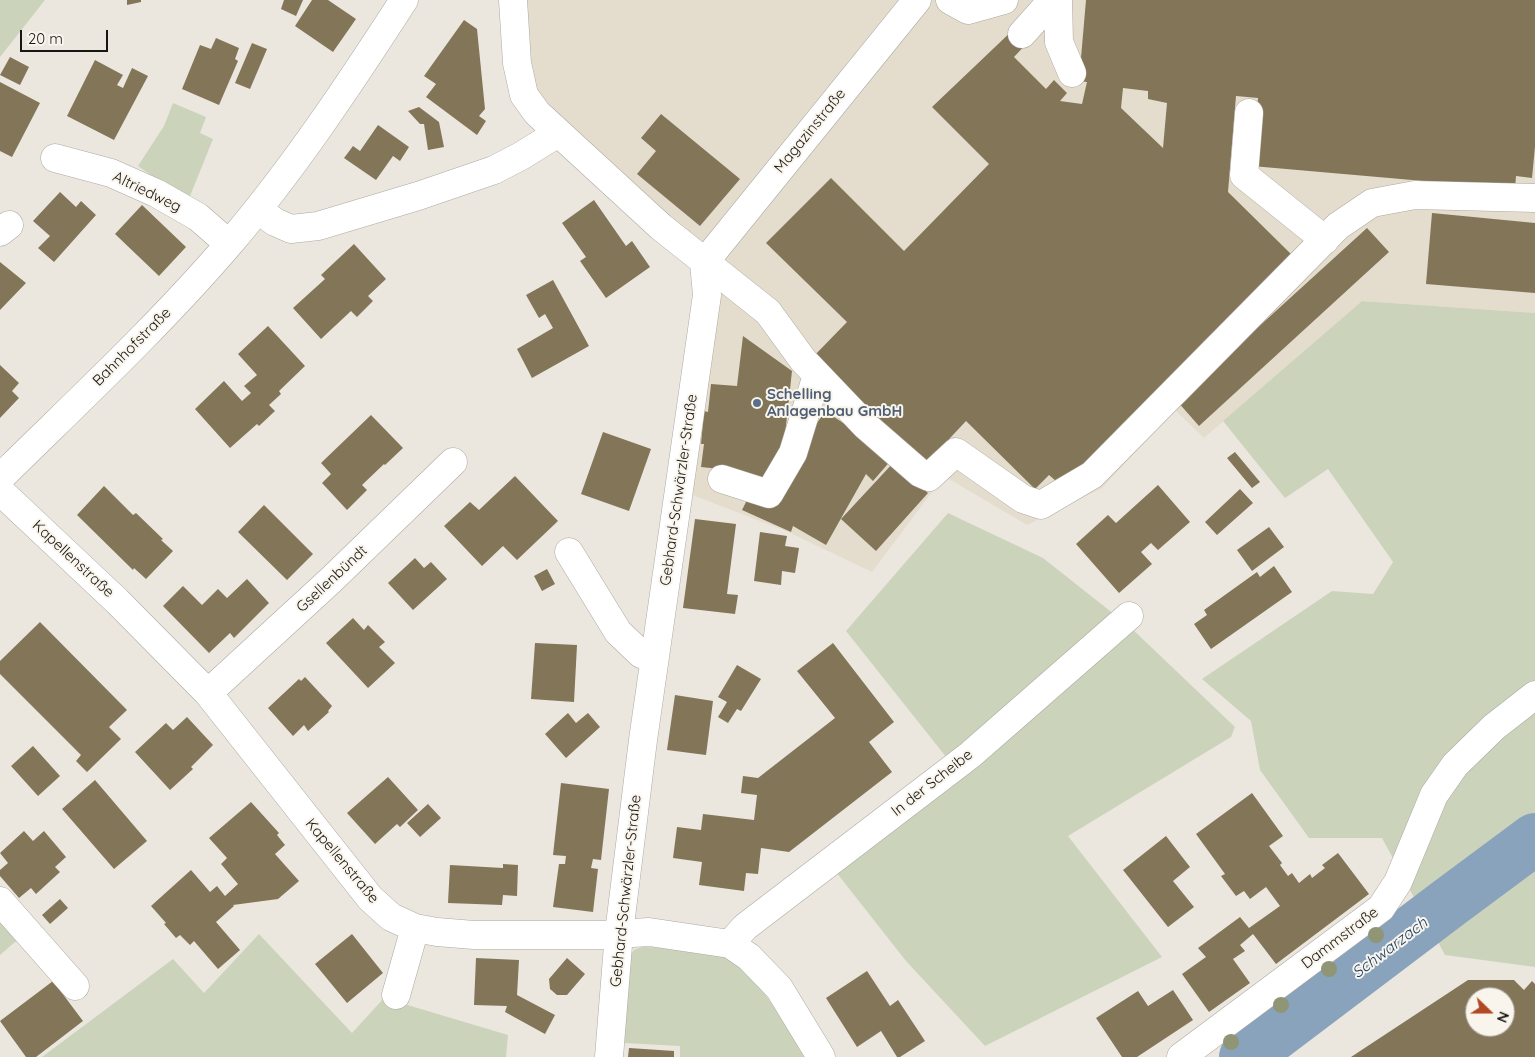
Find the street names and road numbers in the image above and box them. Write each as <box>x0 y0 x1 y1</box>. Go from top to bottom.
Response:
street label: Magazinstraße <box>770 85 850 177</box>
street label: Altriedweg <box>110 168 184 216</box>
street label: Bahnhofstraße <box>89 304 175 390</box>
street label: Gebhard-Schwärzler-Straße <box>657 393 701 587</box>
street label: Kapellenstraße <box>28 517 118 601</box>
street label: Gsellenbündt <box>293 542 371 616</box>
street label: In der Scheibe <box>888 746 976 820</box>
street label: Gebhard-Schwärzler-Straße <box>607 794 645 988</box>
street label: Kapellenstraße <box>301 815 383 907</box>
street label: Dammstraße <box>1298 903 1382 973</box>

